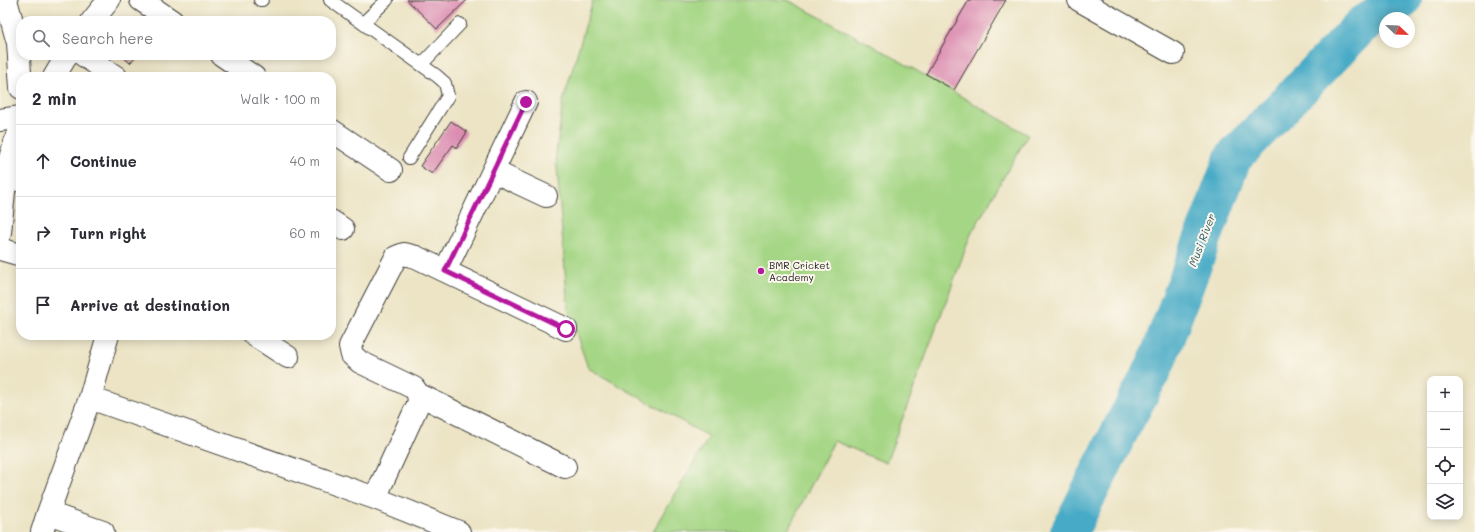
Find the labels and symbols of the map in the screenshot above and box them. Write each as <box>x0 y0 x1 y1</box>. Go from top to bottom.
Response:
north arrow <box>1379 12 1415 48</box>
route end <box>517 93 535 111</box>
water label: Musi River <box>1185 211 1219 268</box>
place label: BMR Cricket Academy <box>769 258 830 284</box>
marker: BMR Cricket Academy <box>756 266 766 276</box>
route start <box>557 320 575 338</box>

